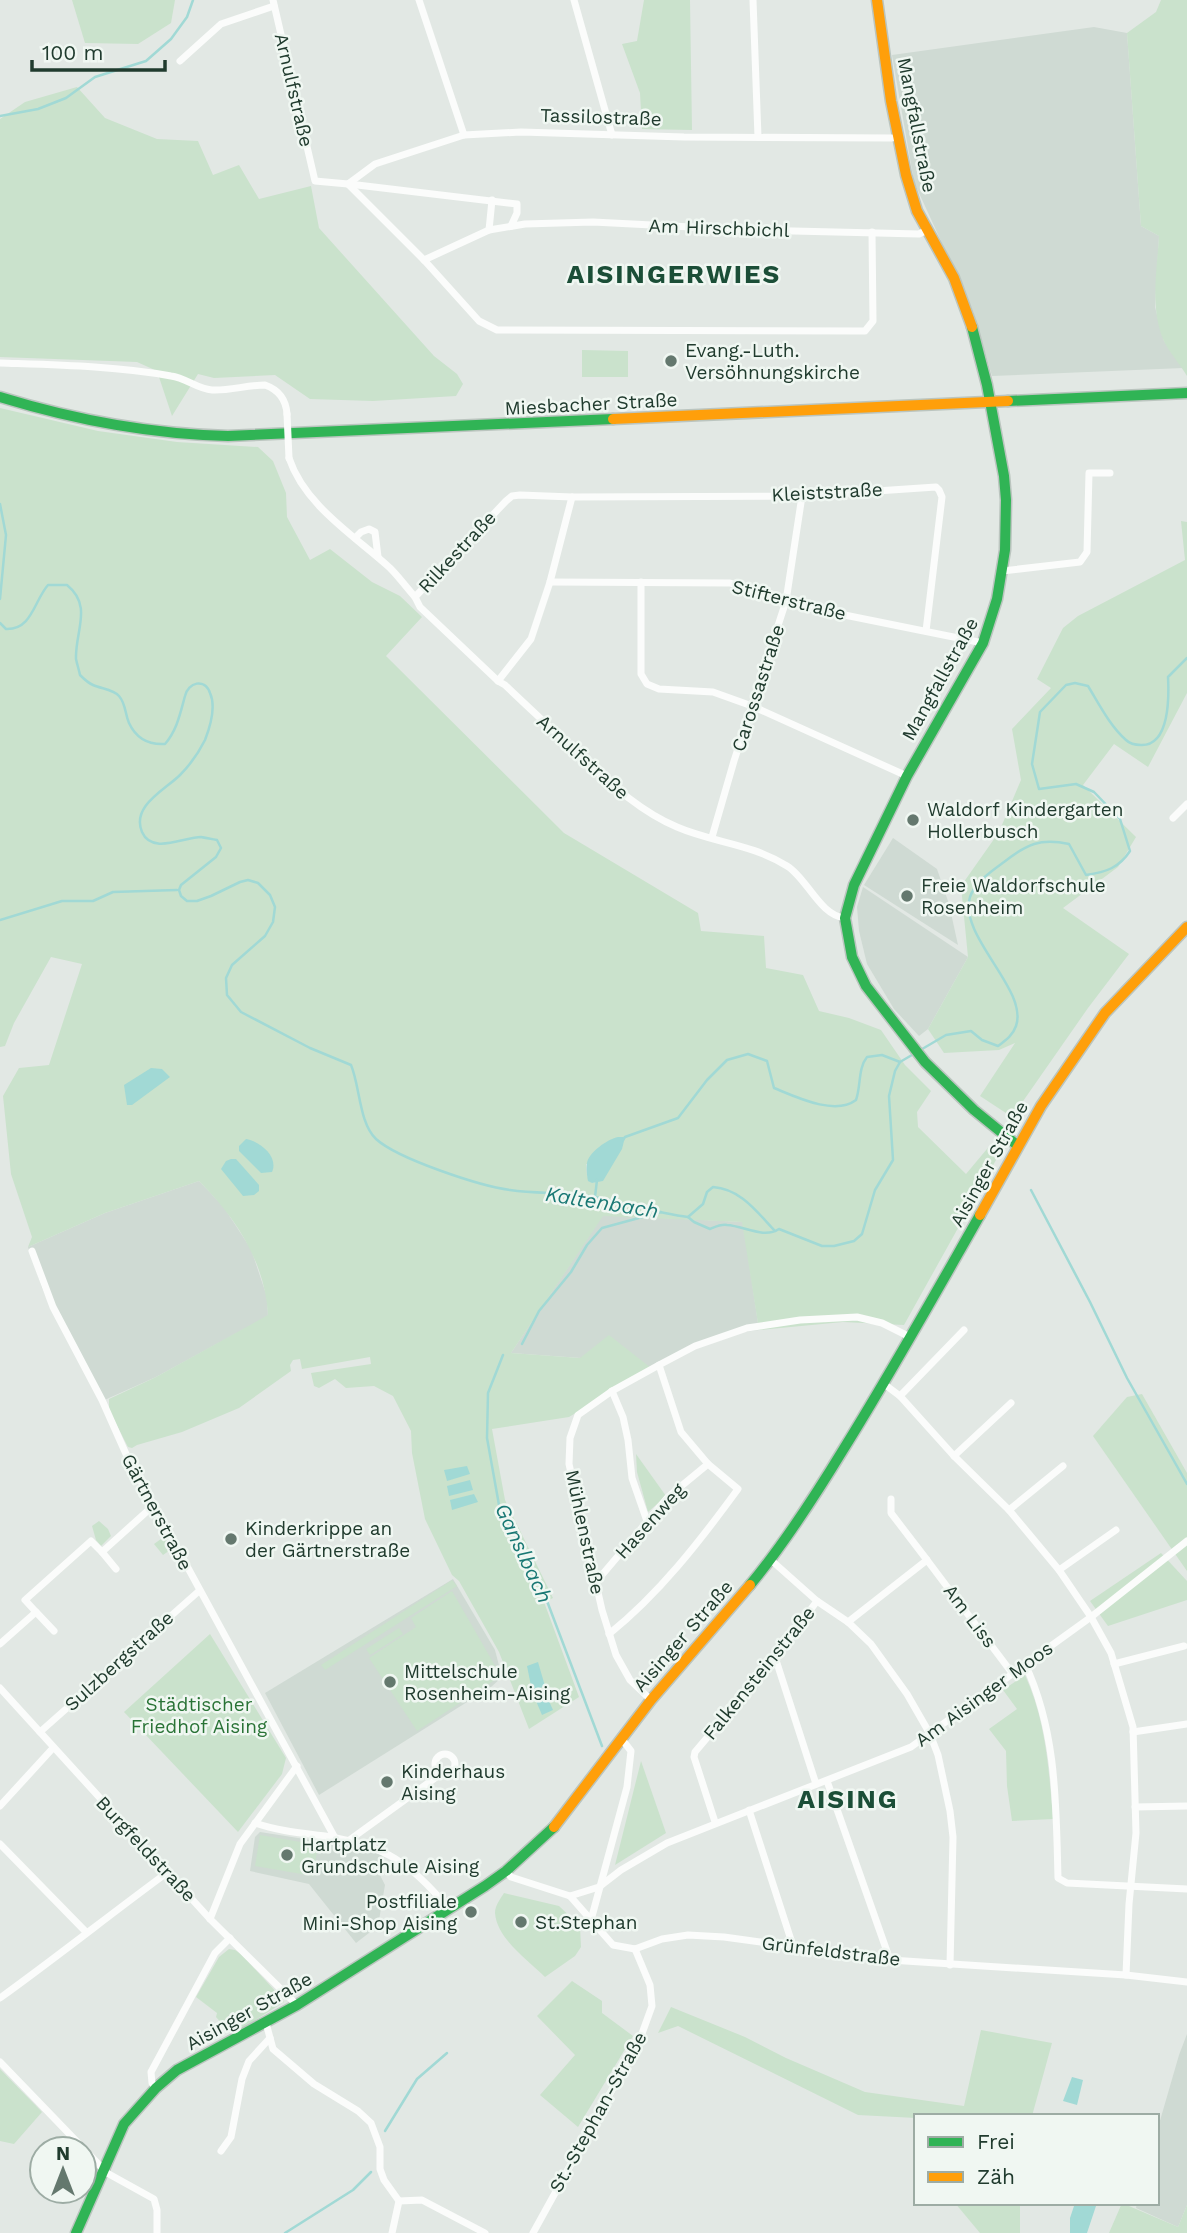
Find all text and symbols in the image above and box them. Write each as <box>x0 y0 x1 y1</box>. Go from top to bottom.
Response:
scale bar <box>32 28 164 72</box>
street label: Arnulfstraße <box>270 31 318 149</box>
text: 100 m <box>42 40 104 65</box>
street label: Mangfallstraße <box>893 56 941 194</box>
street label: Tassilostraße <box>540 103 662 131</box>
street label: Am Hirschbichl <box>648 214 790 242</box>
district label: AISINGERWIES <box>567 259 781 289</box>
place label: Evang.-Luth. Versöhnungskirche <box>685 339 860 384</box>
marker: Evang.-Luth. Versöhnungskirche <box>663 353 679 369</box>
street label: Miesbacher Straße <box>504 388 678 420</box>
street label: Kleiststraße <box>771 478 883 506</box>
street label: Rilkestraße <box>413 506 501 598</box>
street label: Stifterstraße <box>730 575 848 625</box>
street label: Mangfallstraße <box>897 614 983 744</box>
street label: Carossastraße <box>727 622 789 754</box>
street label: Arnulfstraße <box>532 710 634 804</box>
place label: Waldorf Kindergarten Hollerbusch <box>927 798 1123 843</box>
marker: Waldorf Kindergarten Hollerbusch <box>905 812 921 828</box>
place label: Freie Waldorfschule Rosenheim <box>921 874 1106 919</box>
marker: Freie Waldorfschule Rosenheim <box>899 888 915 904</box>
street label: Aisinger Straße <box>945 1097 1033 1231</box>
water label: Kaltenbach <box>544 1181 660 1223</box>
street label: Gärtnerstraße <box>117 1450 197 1574</box>
street label: Mühlenstraße <box>561 1467 609 1597</box>
street label: Hasenweg <box>610 1478 691 1564</box>
water label: Ganslbach <box>490 1499 558 1607</box>
place label: Kinderkrippe an der Gärtnerstraße <box>245 1517 410 1562</box>
marker: Kinderkrippe an der Gärtnerstraße <box>223 1531 239 1547</box>
street label: Aisinger Straße <box>628 1575 738 1697</box>
street label: Am Liss <box>939 1580 1001 1652</box>
street label: Falkensteinstraße <box>698 1602 820 1744</box>
street label: Sulzbergstraße <box>60 1606 178 1716</box>
street label: Am Aisinger Moos <box>911 1636 1057 1752</box>
place label: Mittelschule Rosenheim-Aising <box>404 1660 571 1705</box>
marker: Mittelschule Rosenheim-Aising <box>382 1674 398 1690</box>
park label: Städtischer Friedhof Aising <box>131 1693 268 1738</box>
place label: Kinderhaus Aising <box>401 1760 505 1805</box>
marker: Kinderhaus Aising <box>379 1774 395 1790</box>
district label: AISING <box>798 1784 898 1814</box>
street label: Burgfeldstraße <box>91 1791 201 1907</box>
place label: Hartplatz Grundschule Aising <box>301 1833 480 1878</box>
marker: Hartplatz Grundschule Aising <box>279 1847 295 1863</box>
place label: Postfiliale Mini-Shop Aising <box>302 1890 458 1935</box>
marker: Postfiliale Mini-Shop Aising <box>463 1904 479 1920</box>
place label: St.Stephan <box>535 1911 638 1934</box>
marker: St.Stephan <box>513 1914 529 1930</box>
street label: Grünfeldstraße <box>760 1931 902 1971</box>
street label: Aisinger Straße <box>182 1967 316 2055</box>
street label: St.-Stephan-Straße <box>544 2028 652 2196</box>
legend <box>914 2114 1159 2205</box>
text: Frei <box>977 2129 1015 2154</box>
north arrow <box>28 2135 98 2205</box>
text: N <box>56 2142 70 2165</box>
text: Zäh <box>977 2164 1015 2189</box>

